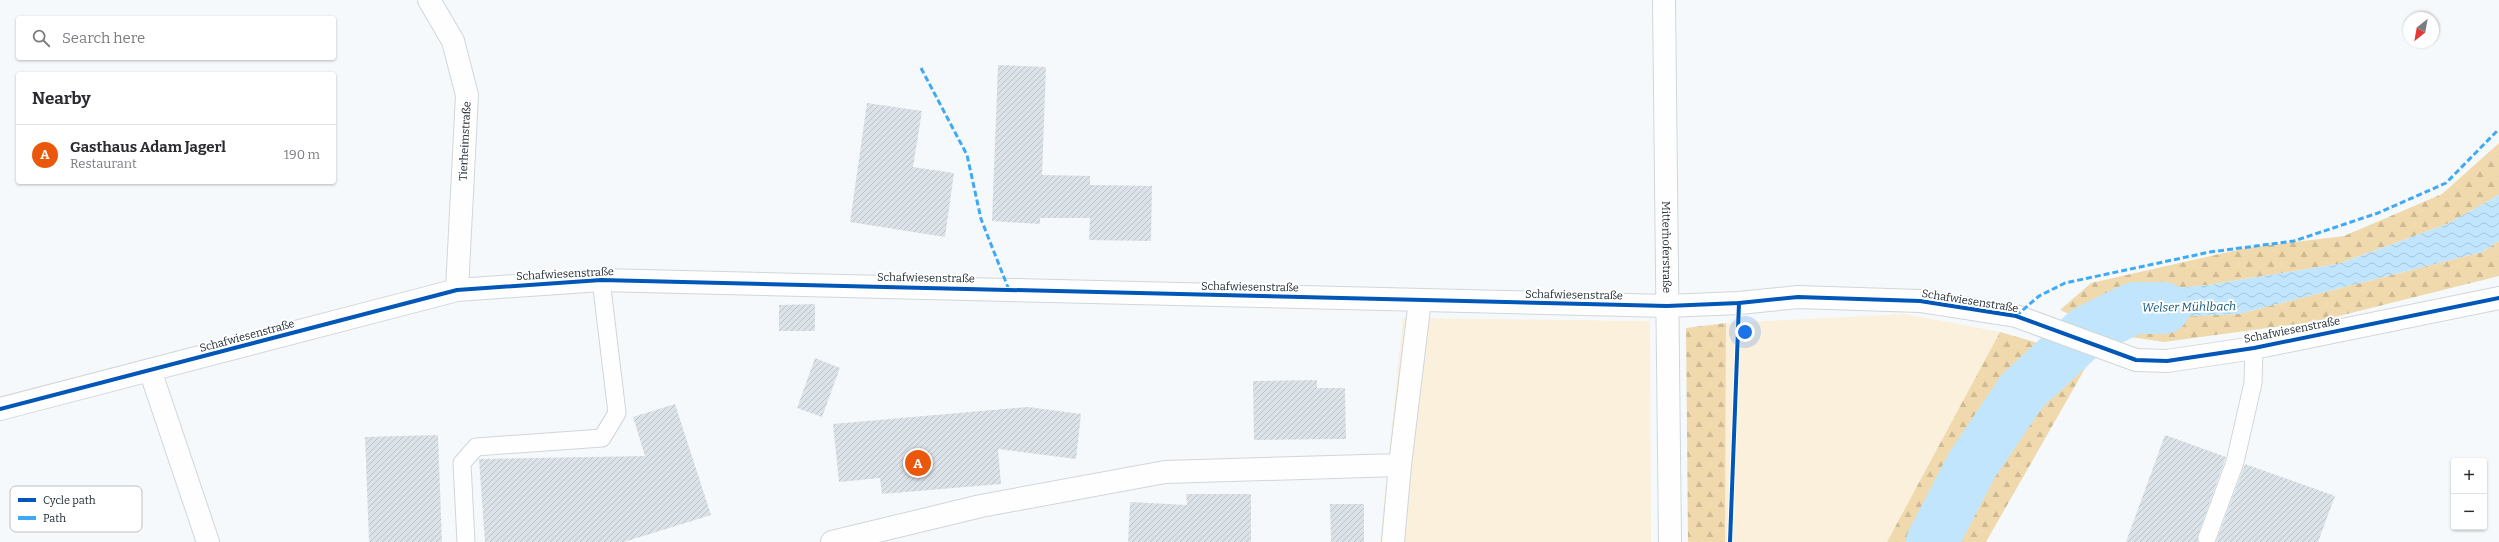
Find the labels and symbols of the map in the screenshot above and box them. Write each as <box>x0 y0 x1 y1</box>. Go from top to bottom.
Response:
north arrow <box>2403 12 2439 48</box>
street label: Tierheimstraße <box>456 101 474 181</box>
street label: Mitterhoferstraße <box>1660 201 1674 293</box>
street label: Schafwiesenstraße <box>516 265 614 283</box>
street label: Schafwiesenstraße <box>877 271 975 285</box>
street label: Schafwiesenstraße <box>1201 280 1299 294</box>
street label: Schafwiesenstraße <box>1921 287 2019 315</box>
street label: Schafwiesenstraße <box>1525 288 1623 302</box>
water label: Welser Mühlbach <box>2142 299 2236 315</box>
street label: Schafwiesenstraße <box>2243 314 2341 346</box>
street label: Schafwiesenstraße <box>198 317 296 355</box>
your location <box>1735 322 1755 342</box>
pin: A <box>905 448 931 478</box>
legend <box>10 486 142 532</box>
text: Cycle path <box>43 494 96 507</box>
text: Path <box>43 512 66 525</box>

